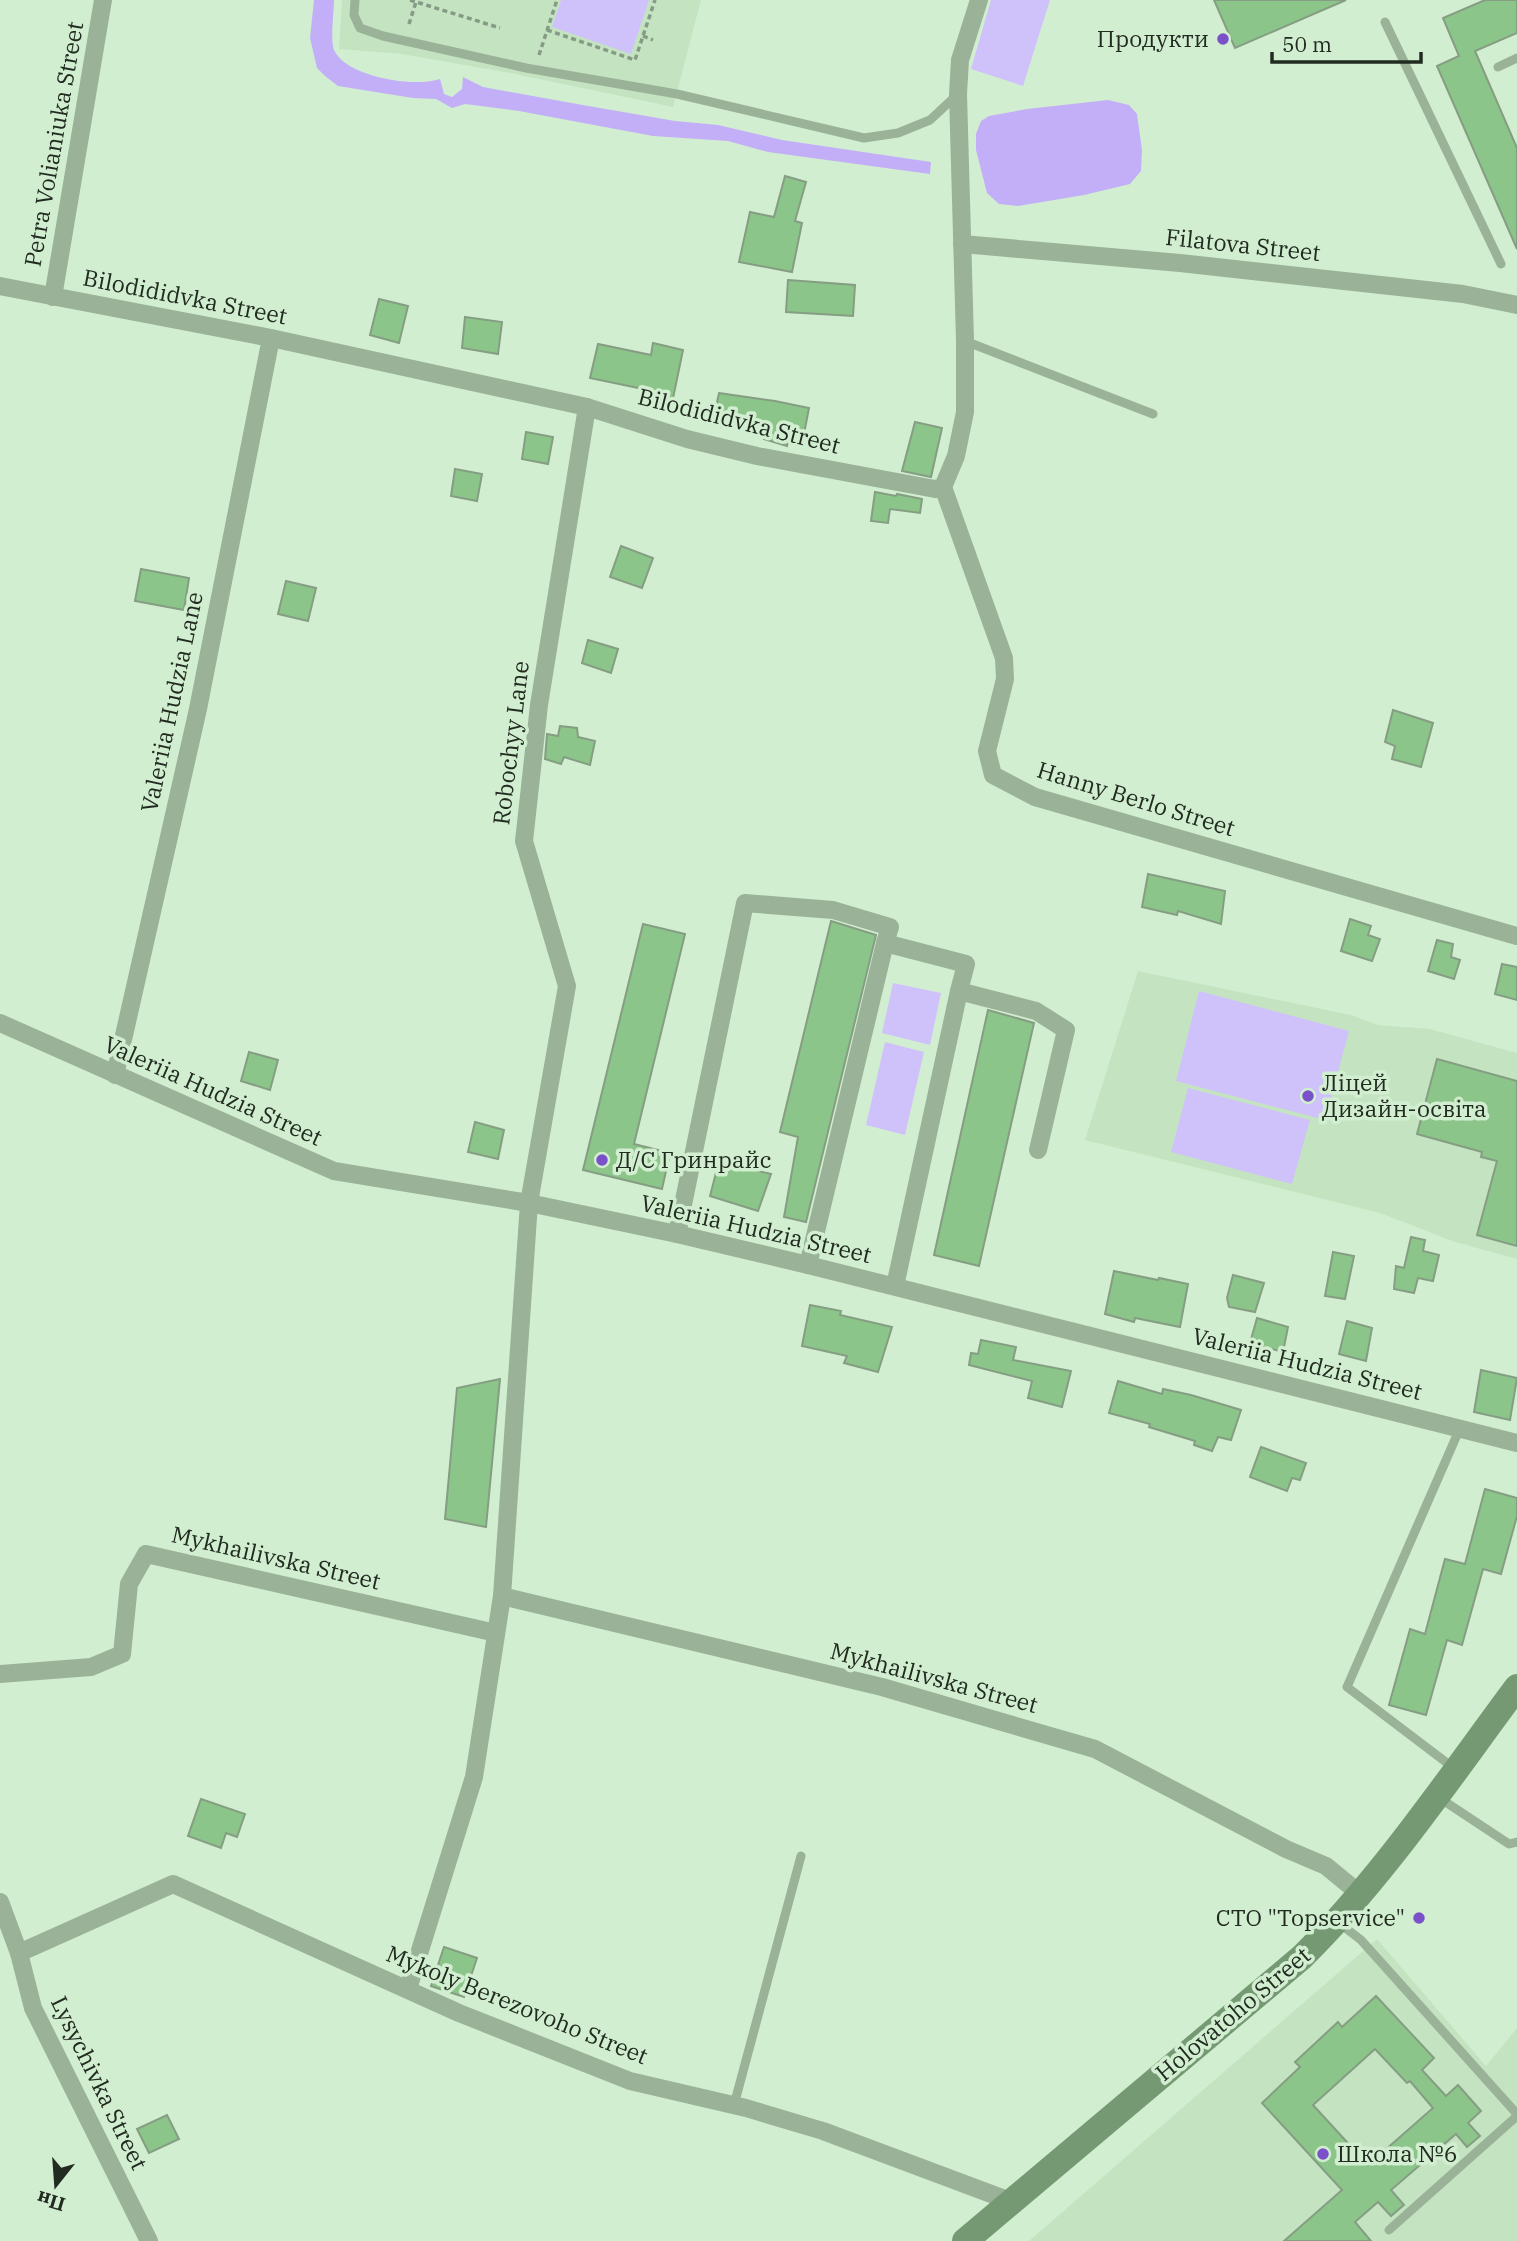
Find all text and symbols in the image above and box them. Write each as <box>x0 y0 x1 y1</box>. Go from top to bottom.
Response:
street label: Petra Volianiuka Street <box>17 19 89 269</box>
scale bar <box>1272 21 1421 65</box>
place label: Продукти <box>1097 23 1209 53</box>
text: 50 m <box>1282 30 1332 58</box>
marker: Продукти <box>1215 31 1231 47</box>
street label: Filatova Street <box>1164 221 1322 267</box>
street label: Bilodididvka Street <box>81 262 290 331</box>
street label: Bilodididvka Street <box>635 380 844 460</box>
street label: Valeriia Hudzia Lane <box>133 589 209 815</box>
street label: Robochyy Lane <box>485 659 535 827</box>
street label: Hanny Berlo Street <box>1034 754 1239 842</box>
street label: Valeriia Hudzia Street <box>100 1028 327 1152</box>
place label: Ліцей Дизайн-освіта <box>1322 1067 1487 1123</box>
marker: Ліцей Дизайн-освіта <box>1300 1088 1316 1104</box>
place label: Д/С Гринрайс <box>616 1144 772 1174</box>
marker: Д/С Гринрайс <box>594 1152 610 1168</box>
street label: Valeriia Hudzia Street <box>638 1187 875 1269</box>
street label: Valeriia Hudzia Street <box>1189 1320 1425 1406</box>
street label: Mykhailivska Street <box>169 1518 384 1596</box>
street label: Mykhailivska Street <box>827 1635 1041 1719</box>
place label: СТО "Topservice" <box>1216 1902 1405 1932</box>
marker: СТО "Topservice" <box>1411 1910 1427 1926</box>
street label: Mykoly Berezovoho Street <box>382 1938 653 2070</box>
street label: Holovatoho Street <box>1149 1940 1316 2087</box>
street label: Lysychivka Street <box>45 1991 155 2174</box>
place label: Школа №6 <box>1337 2138 1458 2168</box>
marker: Школа №6 <box>1315 2146 1331 2162</box>
north arrow <box>21 2150 91 2220</box>
text: Пн <box>34 2186 68 2217</box>

